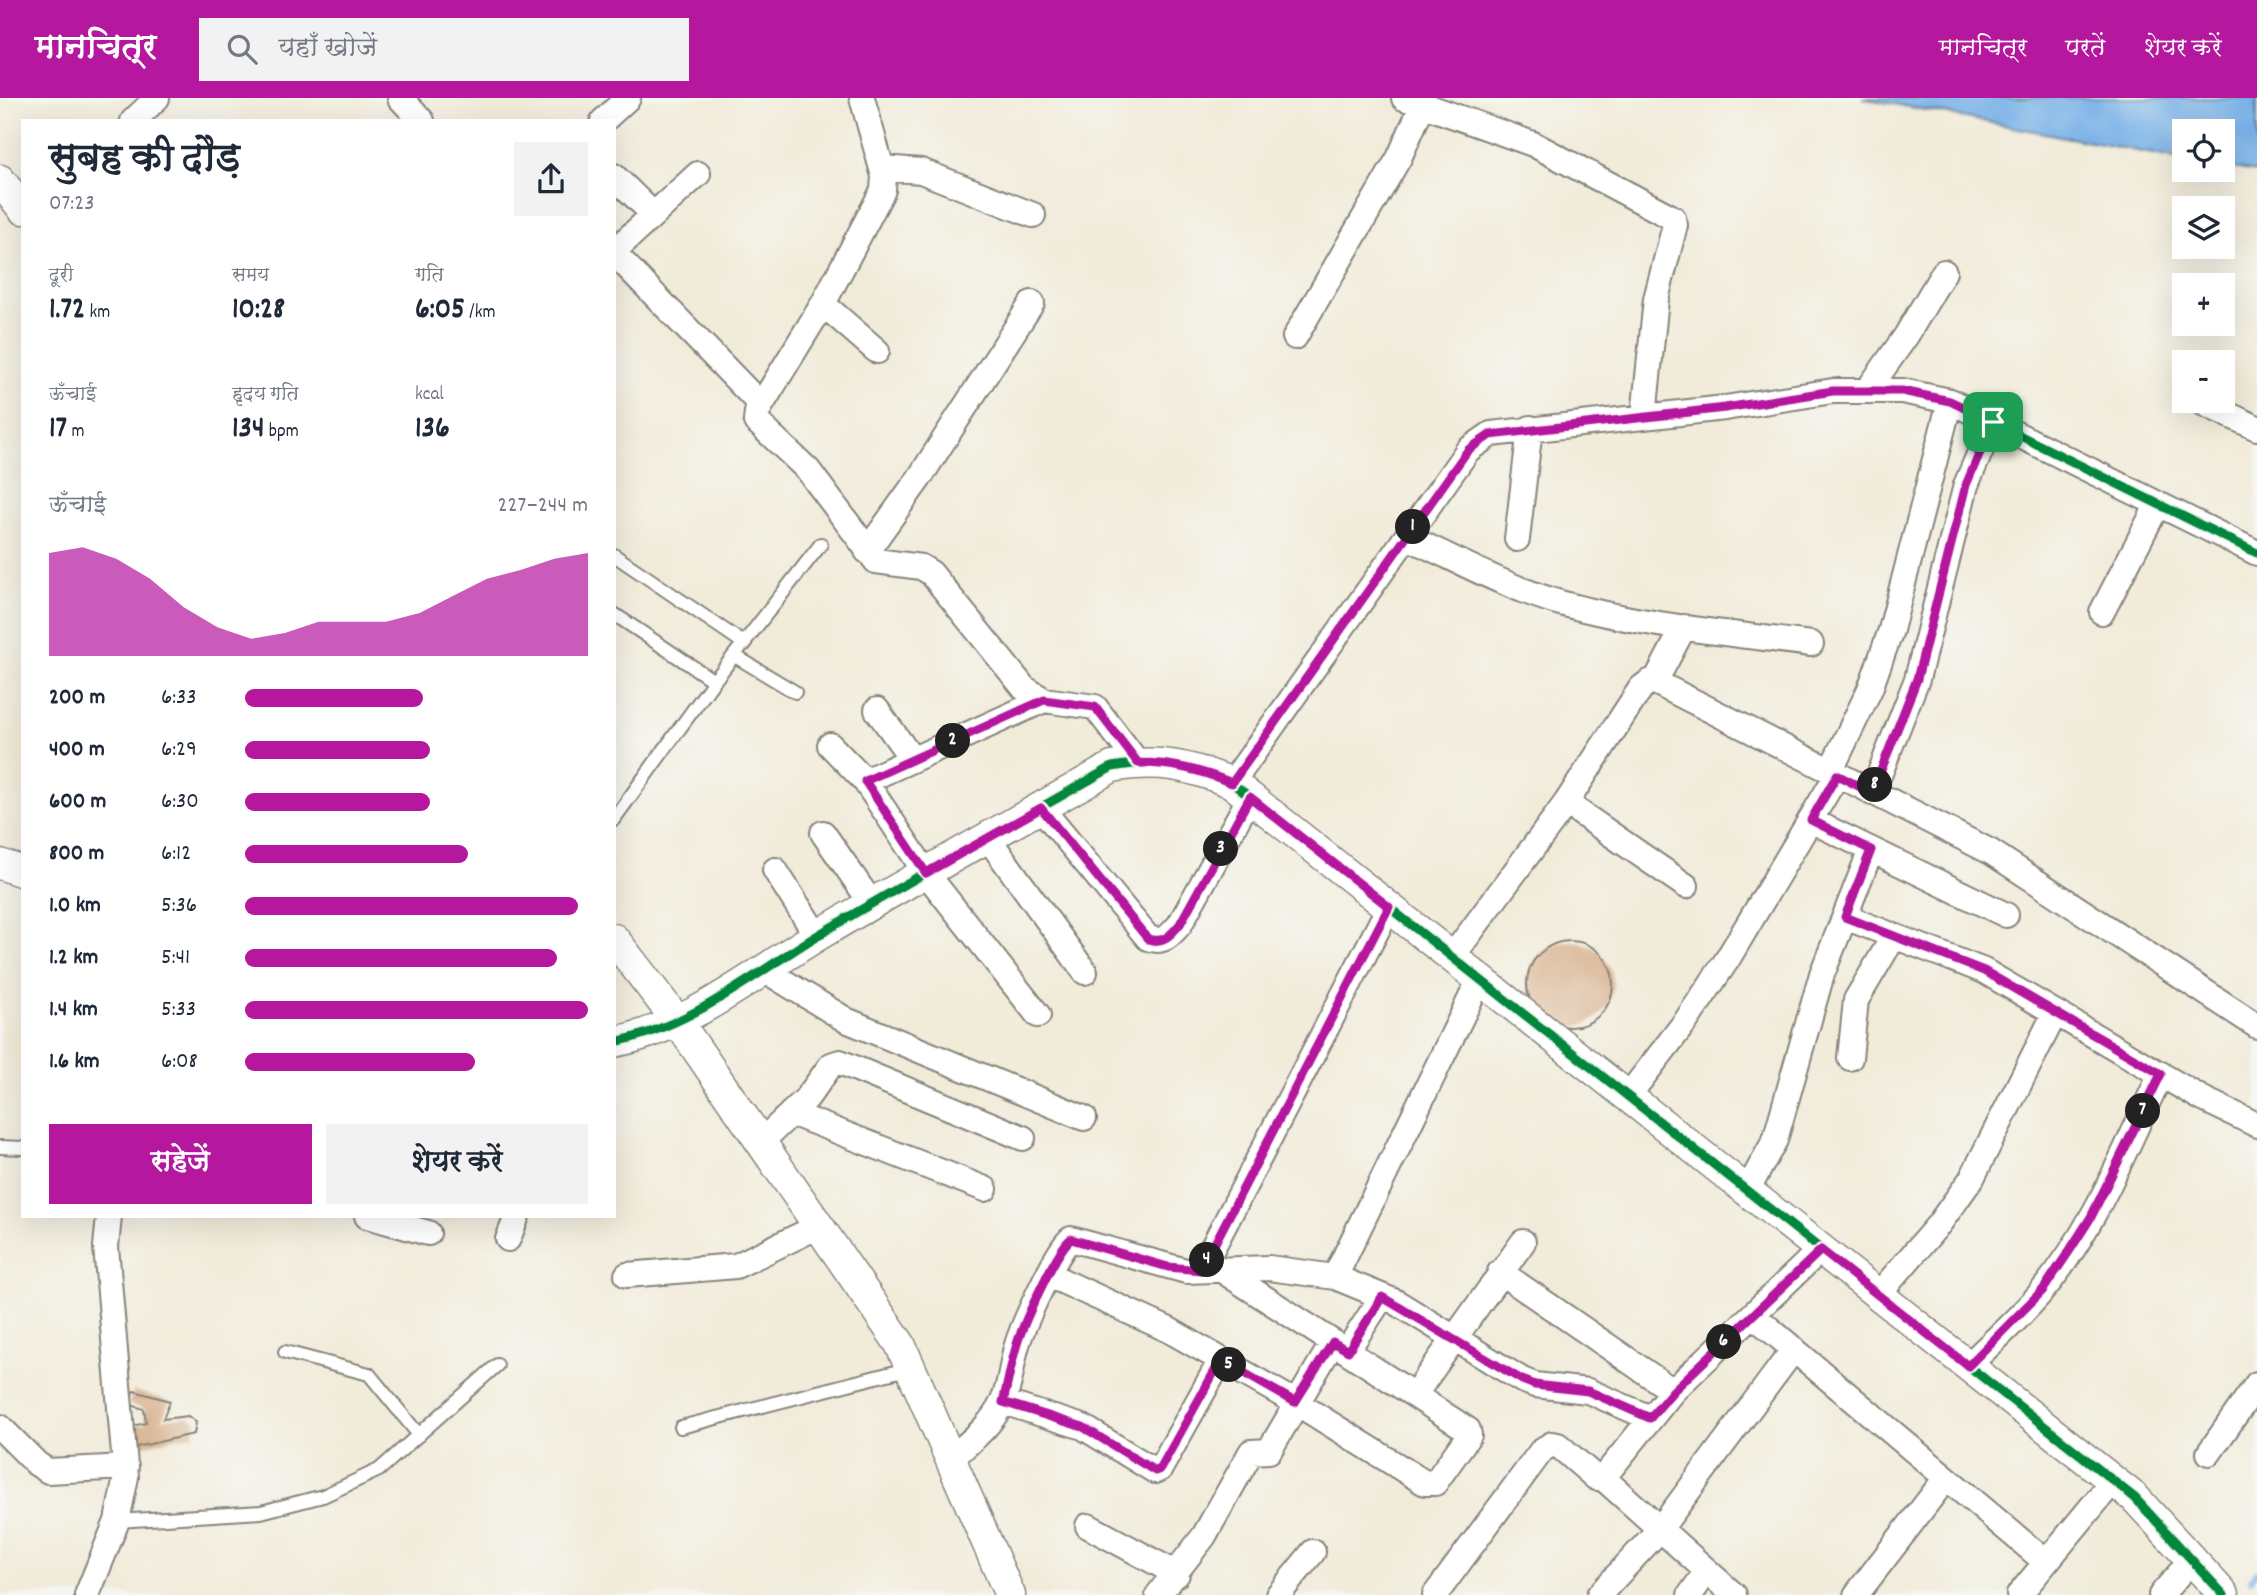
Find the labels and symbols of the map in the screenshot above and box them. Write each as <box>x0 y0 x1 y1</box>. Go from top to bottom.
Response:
pin <box>1963 392 2023 452</box>
pin: 1 <box>1396 510 1430 544</box>
pin: 2 <box>936 724 970 758</box>
pin: 8 <box>1857 768 1892 802</box>
pin: 3 <box>1204 832 1238 866</box>
pin: 7 <box>2126 1094 2160 1128</box>
pin: 4 <box>1190 1242 1224 1278</box>
pin: 6 <box>1706 1324 1742 1360</box>
pin: 5 <box>1212 1348 1246 1382</box>

